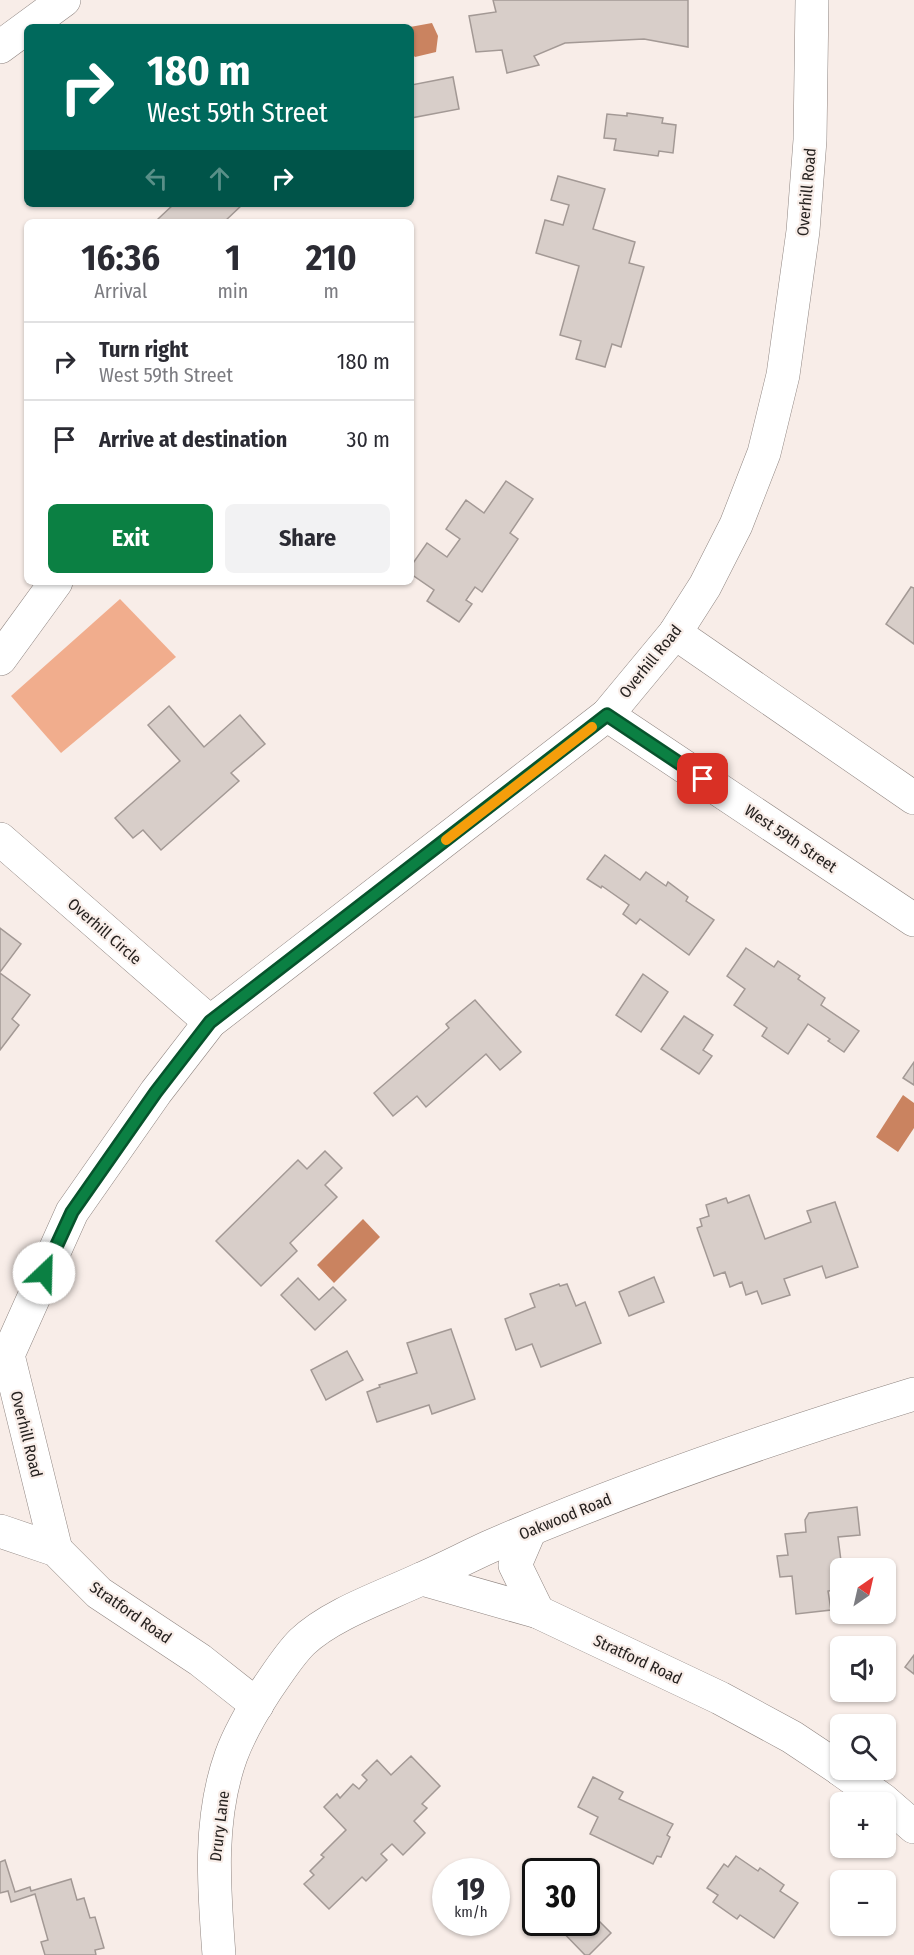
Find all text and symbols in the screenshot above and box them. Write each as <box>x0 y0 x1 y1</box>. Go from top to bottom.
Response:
text: 180 m <box>147 46 251 96</box>
icon: right <box>48 48 126 126</box>
text: West 59th Street <box>147 97 328 129</box>
street label: Overhill Road <box>793 147 820 237</box>
icon: left <box>140 162 173 195</box>
icon: ahead <box>203 162 236 195</box>
icon: right <box>266 162 299 195</box>
text: 16:36 <box>81 236 160 280</box>
text: 1 <box>225 236 240 280</box>
text: 210 <box>306 236 357 280</box>
text: Arrival <box>94 279 147 303</box>
text: min <box>217 279 248 303</box>
text: m <box>323 279 339 303</box>
text: Turn right <box>99 336 188 363</box>
icon: right <box>48 345 81 378</box>
text: 180 m <box>337 348 390 375</box>
text: West 59th Street <box>99 363 233 387</box>
icon: arrive <box>48 423 81 456</box>
text: Arrive at destination <box>99 426 287 453</box>
text: 30 m <box>347 426 390 453</box>
button: Exit <box>48 504 213 573</box>
button: Share <box>225 504 390 573</box>
street label: Overhill Road <box>615 621 686 702</box>
pin <box>677 753 728 804</box>
icon: arrive <box>686 762 719 795</box>
street label: West 59th Street <box>741 801 841 877</box>
street label: Overhill Circle <box>64 894 145 969</box>
position arrow <box>12 1241 76 1305</box>
street label: Overhill Road <box>7 1389 46 1479</box>
street label: Oakwood Road <box>516 1489 614 1544</box>
north arrow <box>830 1558 896 1624</box>
map controls <box>830 1558 896 1936</box>
street label: Stratford Road <box>86 1577 175 1647</box>
street label: Stratford Road <box>591 1631 685 1688</box>
button: sound <box>830 1636 896 1702</box>
button: search <box>830 1714 896 1780</box>
street label: Drury Lane <box>206 1790 233 1862</box>
button: + <box>830 1792 896 1858</box>
speed limit sign: 30 <box>522 1858 600 1936</box>
button: − <box>830 1870 896 1936</box>
text: 19 <box>457 1872 485 1908</box>
text: km/h <box>454 1903 488 1921</box>

